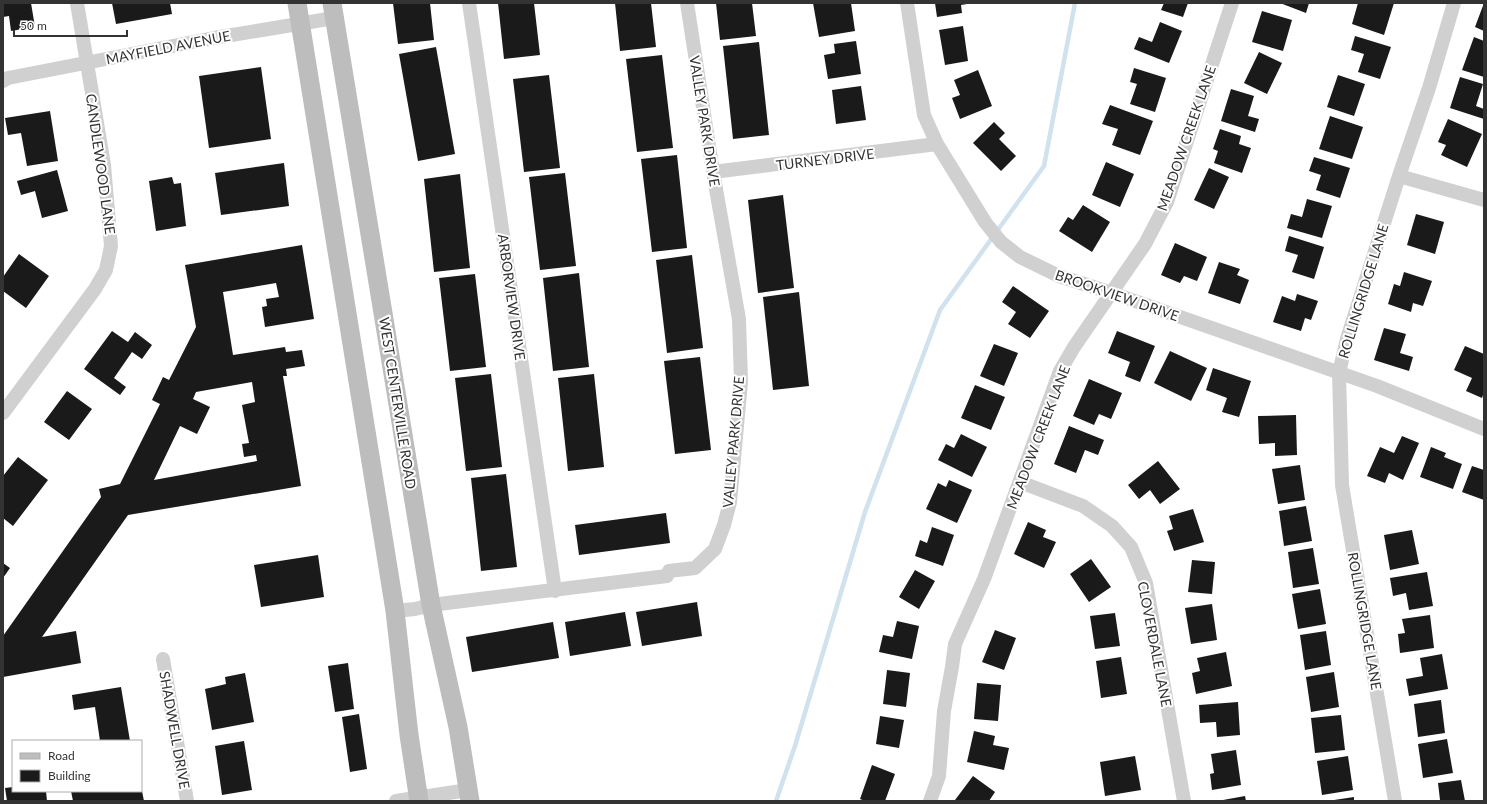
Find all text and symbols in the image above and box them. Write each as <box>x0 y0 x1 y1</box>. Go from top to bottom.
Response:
scale bar <box>14 12 127 38</box>
text: 50 m <box>20 18 47 33</box>
street label: MAYFIELD AVENUE <box>104 27 232 67</box>
street label: VALLEY PARK DRIVE <box>686 54 724 188</box>
street label: MEADOW CREEK LANE <box>1153 63 1219 213</box>
street label: CANDLEWOOD LANE <box>83 93 119 235</box>
street label: TURNEY DRIVE <box>775 145 875 173</box>
street label: ROLLINGRIDGE LANE <box>1334 222 1392 360</box>
street label: ARBORVIEW DRIVE <box>495 233 529 361</box>
street label: BROOKVIEW DRIVE <box>1053 266 1181 324</box>
street label: WEST CENTERVILLE ROAD <box>376 316 420 490</box>
street label: MEADOW CREEK LANE <box>1003 363 1073 511</box>
street label: VALLEY PARK DRIVE <box>719 375 747 509</box>
street label: ROLLINGRIDGE LANE <box>1344 551 1386 691</box>
street label: CLOVERDALE LANE <box>1134 580 1176 708</box>
street label: SHADWELL DRIVE <box>156 670 194 790</box>
legend <box>12 740 142 792</box>
text: Road <box>48 748 75 763</box>
text: Building <box>48 768 91 783</box>

